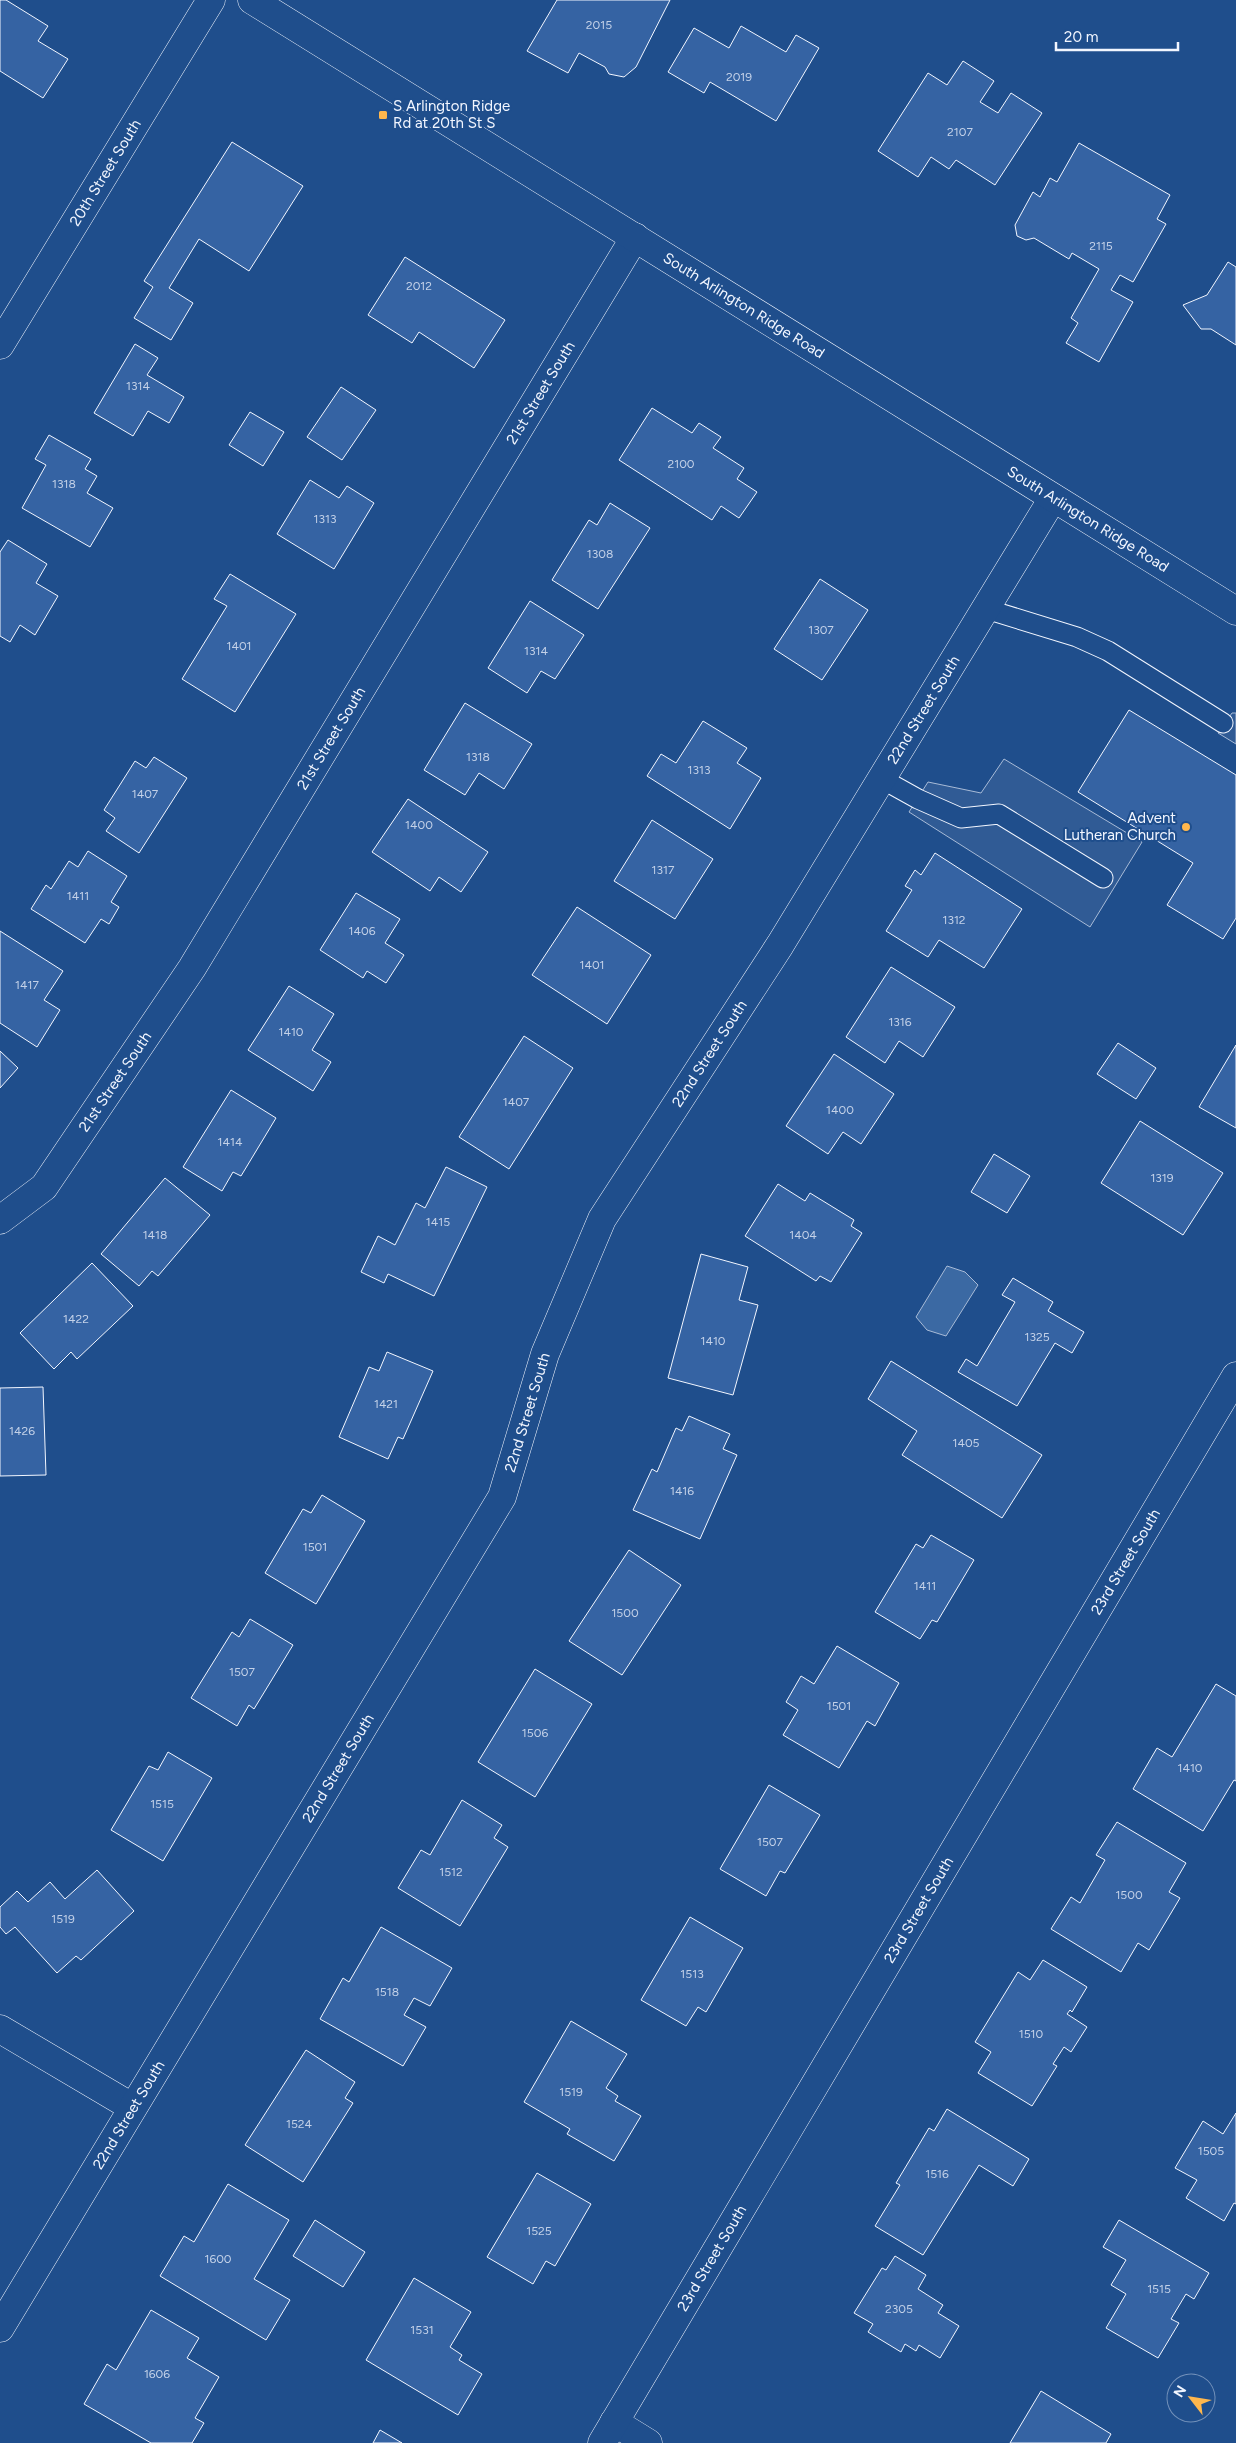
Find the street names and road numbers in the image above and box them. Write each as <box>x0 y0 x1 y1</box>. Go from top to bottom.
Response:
street label: 20th Street South <box>66 116 145 229</box>
street label: South Arlington Ridge Road <box>660 249 828 362</box>
street label: 21st Street South <box>503 338 579 447</box>
street label: South Arlington Ridge Road <box>1004 462 1172 576</box>
street label: 22nd Street South <box>884 652 964 767</box>
street label: 21st Street South <box>293 683 369 793</box>
street label: 22nd Street South <box>668 997 751 1110</box>
street label: 21st Street South <box>75 1028 155 1135</box>
street label: 22nd Street South <box>501 1351 554 1474</box>
street label: 23rd Street South <box>1087 1506 1164 1618</box>
street label: 22nd Street South <box>298 1711 378 1826</box>
street label: 23rd Street South <box>880 1854 957 1966</box>
street label: 22nd Street South <box>89 2057 168 2172</box>
street label: 23rd Street South <box>673 2202 750 2314</box>

